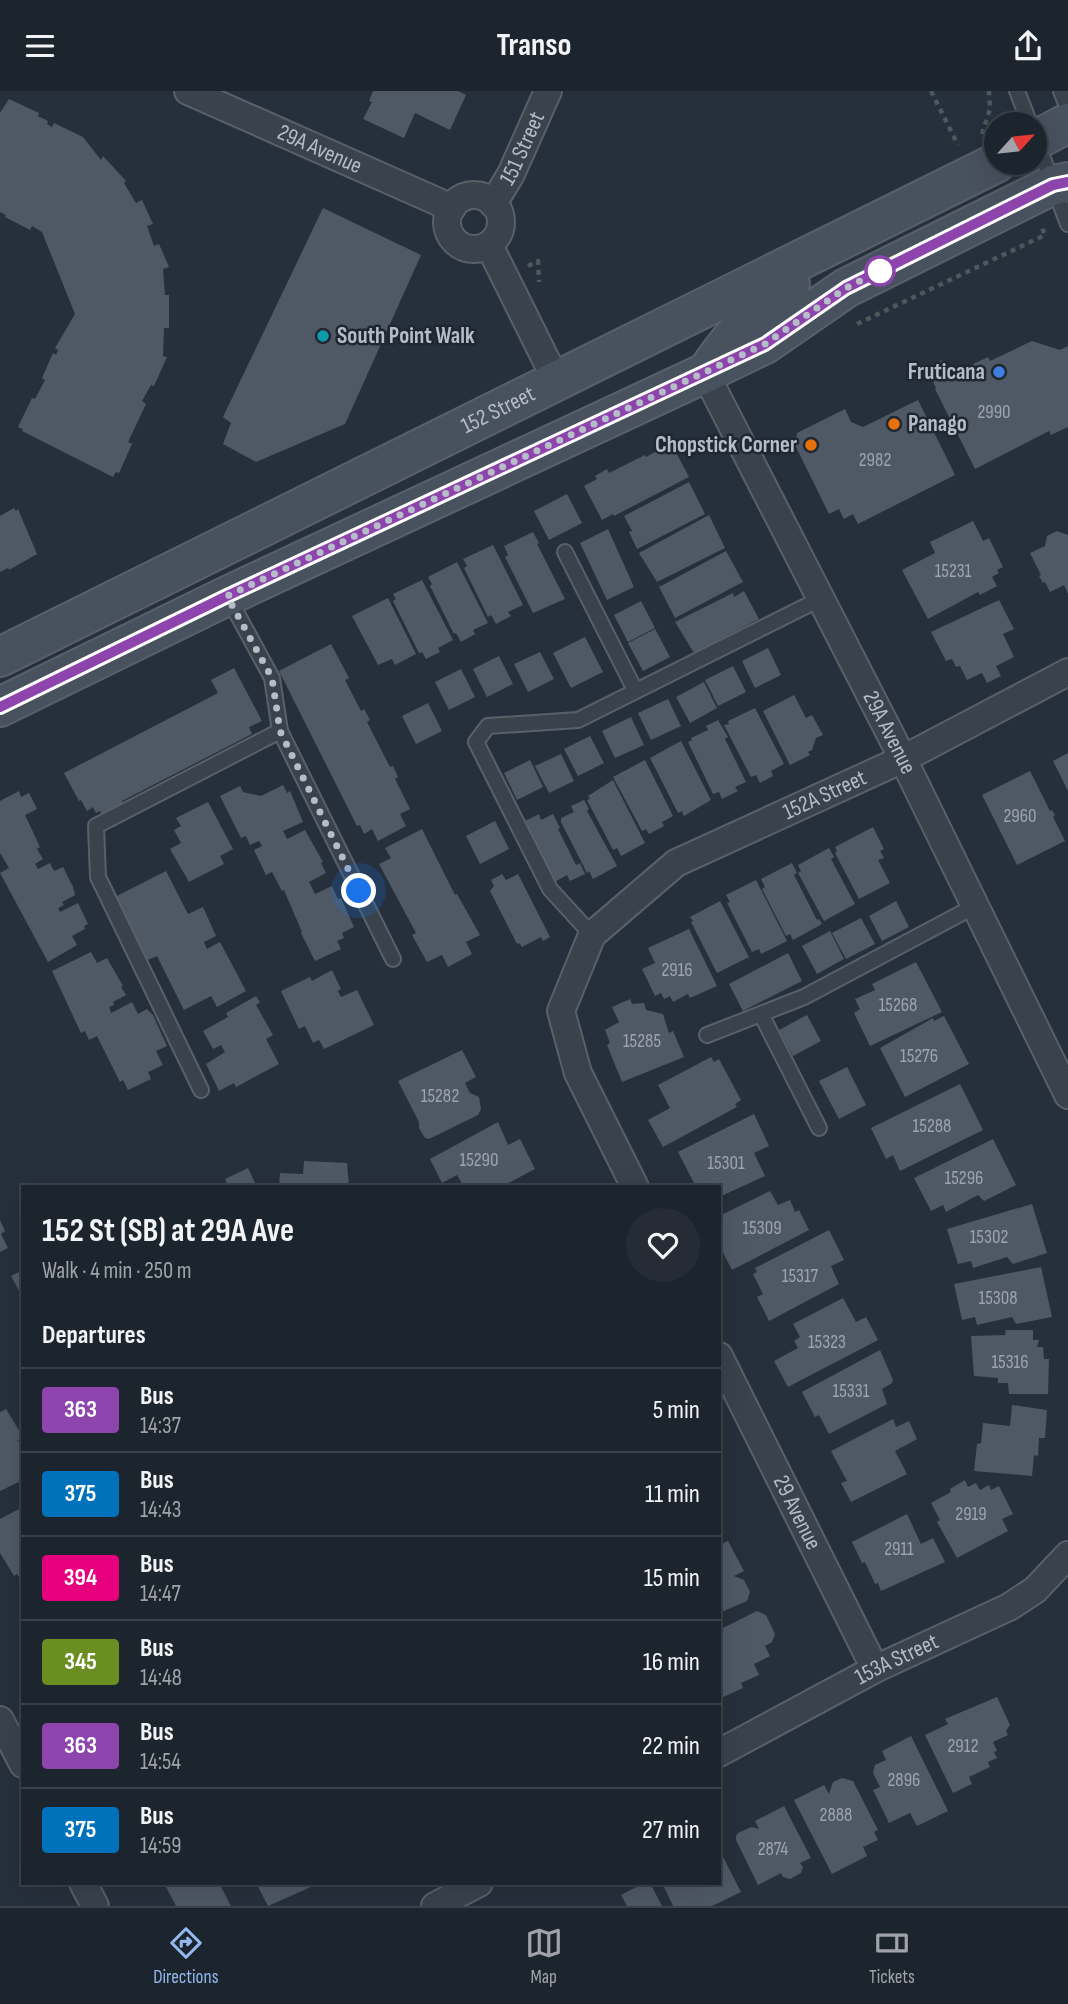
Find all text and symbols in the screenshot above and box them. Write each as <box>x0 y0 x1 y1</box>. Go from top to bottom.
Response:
text: Transo <box>496 26 572 65</box>
icon: menu <box>21 27 59 65</box>
icon: share <box>1009 27 1047 65</box>
street label: 151 Street <box>493 107 551 190</box>
north arrow <box>984 112 1046 175</box>
map controls <box>984 112 1047 175</box>
street label: 29A Avenue <box>273 118 366 180</box>
unlabelled marker <box>865 256 895 286</box>
place label: South Point Walk <box>337 322 475 350</box>
marker: South Point Walk <box>315 328 331 344</box>
place label: Fruticana <box>908 358 985 386</box>
marker: Fruticana <box>991 364 1007 380</box>
street label: 152 Street <box>456 380 540 440</box>
house number: 2990 <box>977 401 1011 424</box>
place label: Panago <box>908 410 967 438</box>
marker: Panago <box>886 416 902 432</box>
place label: Chopstick Corner <box>655 431 797 459</box>
marker: Chopstick Corner <box>803 437 819 453</box>
house number: 2982 <box>859 449 891 472</box>
house number: 15231 <box>935 560 972 583</box>
street label: 29A Avenue <box>857 686 922 779</box>
street label: 152A Street <box>778 764 871 826</box>
house number: 2960 <box>1003 805 1037 828</box>
your location <box>341 873 376 908</box>
house number: 2916 <box>661 959 693 982</box>
house number: 15268 <box>879 994 917 1017</box>
house number: 15285 <box>623 1030 661 1053</box>
house number: 15276 <box>900 1045 938 1068</box>
house number: 15282 <box>421 1085 459 1108</box>
house number: 15288 <box>913 1115 951 1138</box>
house number: 15290 <box>460 1149 499 1172</box>
house number: 15301 <box>707 1152 745 1175</box>
house number: 15296 <box>945 1167 983 1190</box>
button: heart <box>626 1208 700 1282</box>
text: 152 St (SB) at 29A Ave <box>42 1211 294 1251</box>
house number: 15309 <box>742 1217 782 1240</box>
house number: 15302 <box>970 1226 1008 1249</box>
text: Walk · 4 min · 250 m <box>42 1257 192 1285</box>
house number: 15317 <box>782 1265 819 1288</box>
house number: 15308 <box>978 1287 1018 1310</box>
text: Departures <box>42 1320 146 1351</box>
house number: 15323 <box>808 1331 846 1354</box>
house number: 15316 <box>991 1351 1029 1374</box>
house number: 15331 <box>833 1380 870 1403</box>
text: Bus <box>140 1381 174 1412</box>
text: 363 <box>64 1395 97 1424</box>
text: 5 min <box>653 1395 700 1426</box>
text: 14:37 <box>140 1412 181 1440</box>
text: Bus <box>140 1465 174 1496</box>
street label: 29 Avenue <box>767 1471 827 1555</box>
text: 375 <box>65 1479 96 1508</box>
text: 11 min <box>645 1479 700 1510</box>
text: 14:43 <box>140 1496 181 1524</box>
house number: 2919 <box>955 1503 987 1526</box>
house number: 2911 <box>884 1538 914 1561</box>
text: Bus <box>140 1549 174 1580</box>
text: 394 <box>64 1563 97 1592</box>
text: 15 min <box>644 1563 700 1594</box>
text: 14:47 <box>140 1580 181 1608</box>
street label: 153A Street <box>850 1628 943 1691</box>
text: Bus <box>140 1633 174 1664</box>
text: 345 <box>64 1647 97 1676</box>
text: 16 min <box>643 1647 700 1678</box>
text: 14:48 <box>140 1664 182 1692</box>
text: Bus <box>140 1717 174 1748</box>
text: 363 <box>64 1731 97 1760</box>
text: 22 min <box>642 1731 700 1762</box>
house number: 2912 <box>948 1735 978 1758</box>
text: 14:54 <box>140 1748 181 1776</box>
house number: 2896 <box>888 1769 920 1792</box>
text: Bus <box>140 1801 174 1832</box>
house number: 2888 <box>820 1804 852 1827</box>
text: 375 <box>65 1815 96 1844</box>
text: 27 min <box>642 1815 700 1846</box>
text: 14:59 <box>140 1832 181 1860</box>
house number: 2874 <box>758 1838 788 1861</box>
tab: Directions <box>153 1924 218 1989</box>
tab: Map <box>525 1924 563 1989</box>
tab: Tickets <box>869 1924 915 1989</box>

